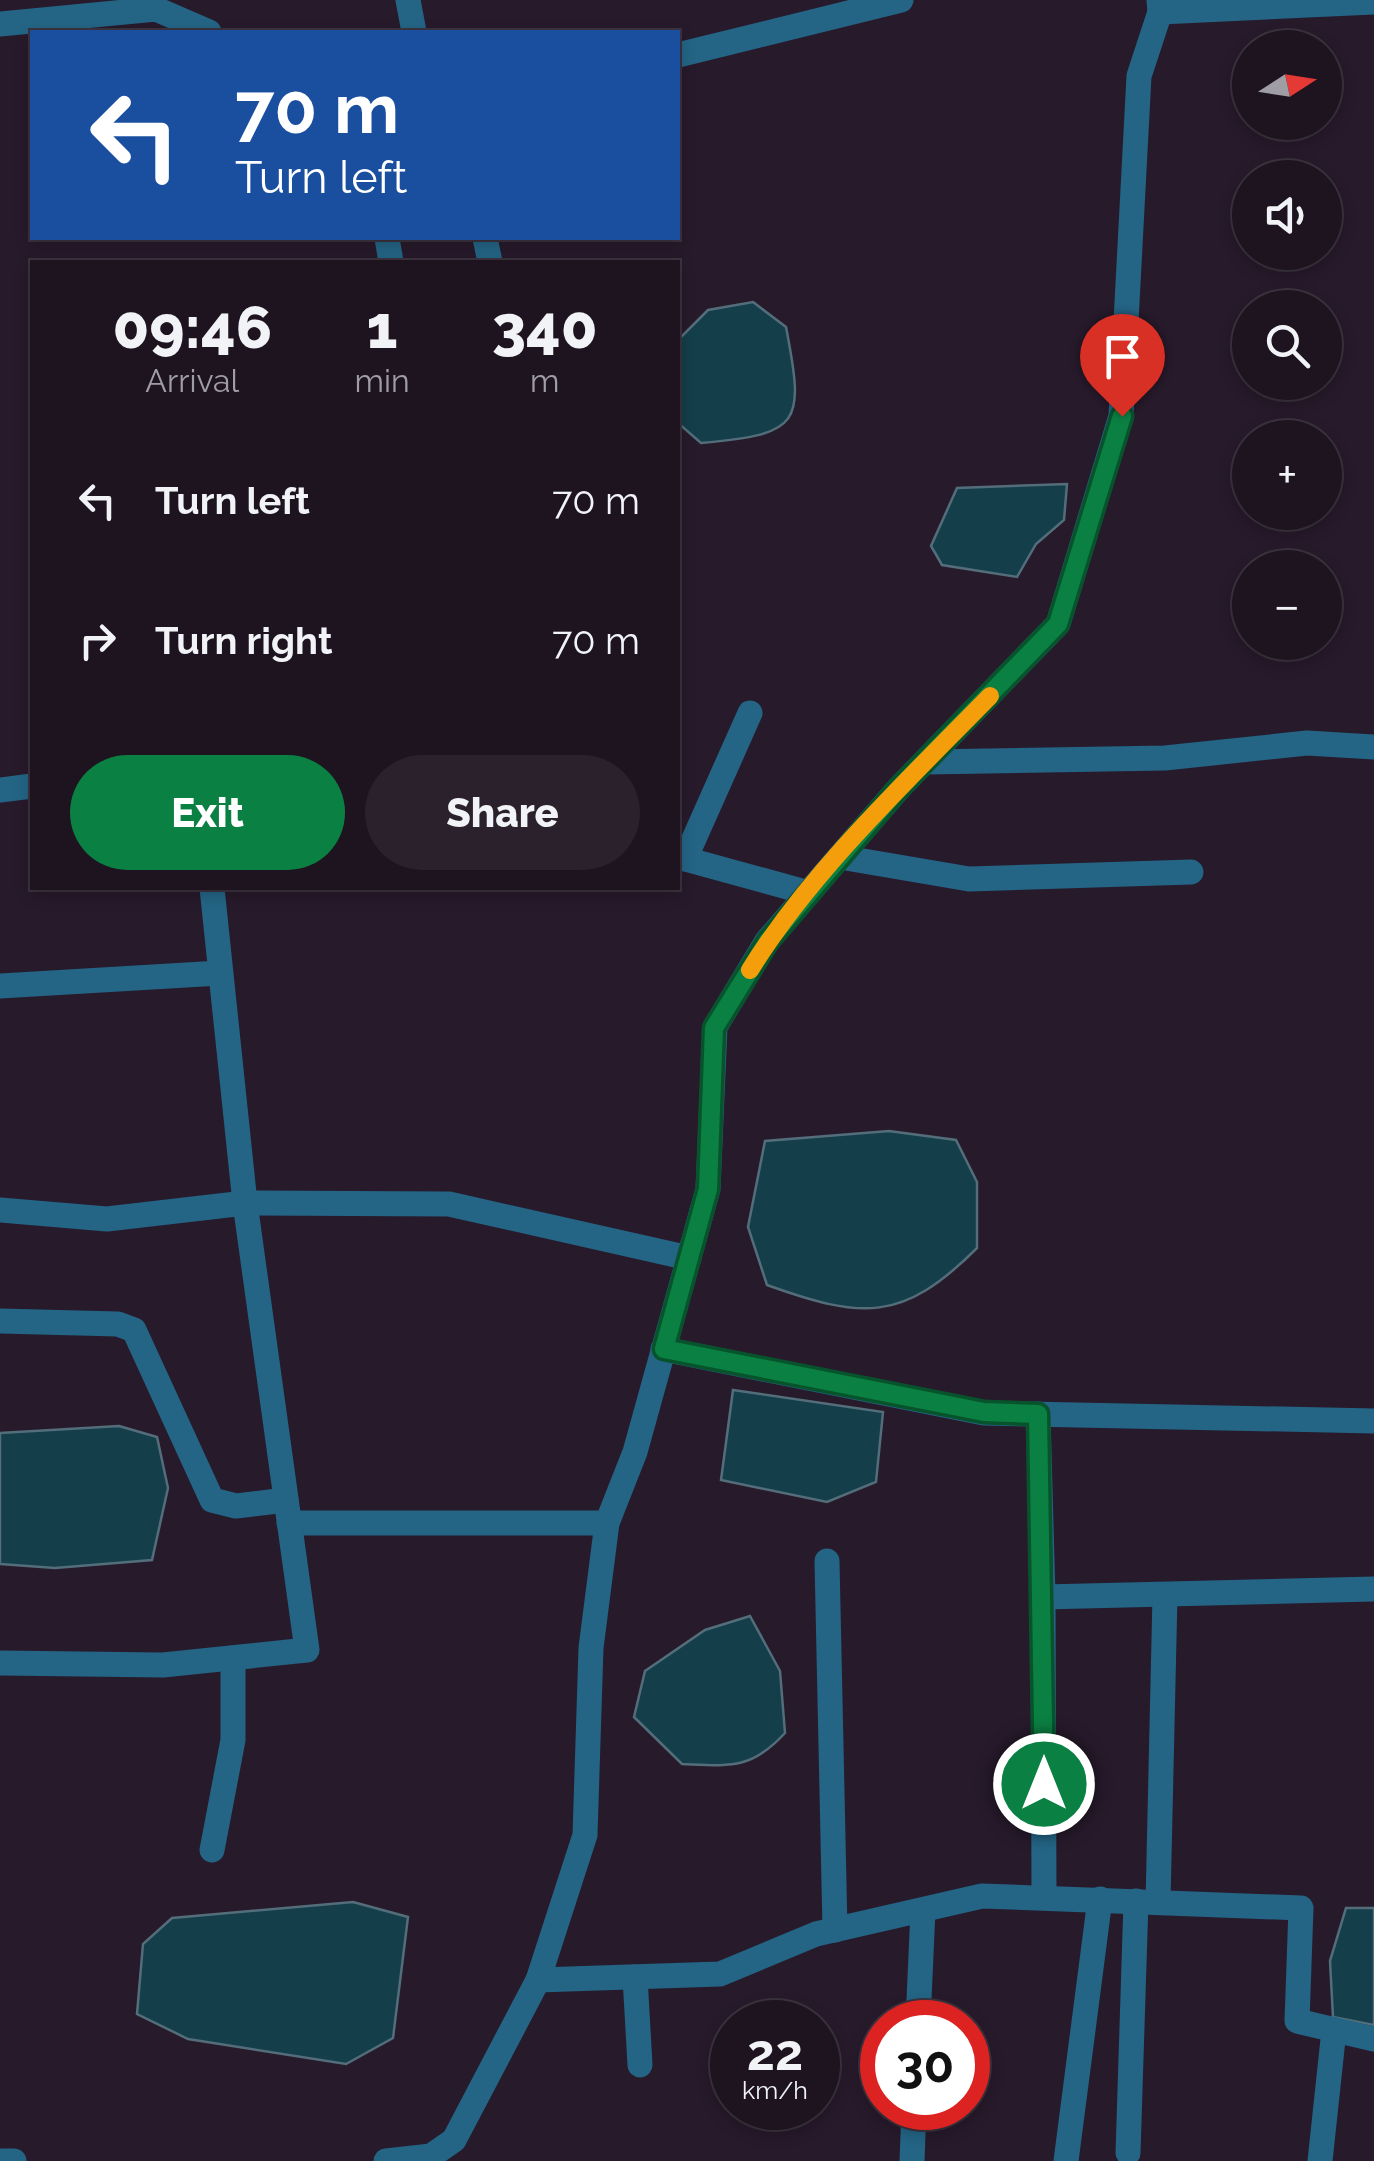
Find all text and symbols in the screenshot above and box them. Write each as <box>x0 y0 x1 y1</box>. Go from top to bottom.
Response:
north arrow <box>1232 30 1342 140</box>
map controls <box>1232 30 1342 660</box>
text: 70 m <box>235 67 399 149</box>
icon: left <box>70 70 200 200</box>
text: Turn left <box>235 151 407 204</box>
button: sound <box>1232 160 1342 270</box>
button: search <box>1232 290 1342 400</box>
text: 09:46 <box>112 292 272 362</box>
text: 1 <box>367 292 398 362</box>
text: 340 <box>492 292 598 362</box>
pin <box>1080 314 1165 417</box>
icon: arrive <box>1095 329 1150 384</box>
text: Arrival <box>145 362 239 399</box>
text: min <box>355 362 410 399</box>
text: m <box>530 362 560 399</box>
button: + <box>1232 420 1342 530</box>
icon: left <box>70 473 125 528</box>
text: Turn left <box>155 478 310 523</box>
text: 70 m <box>552 478 640 523</box>
button: − <box>1232 550 1342 660</box>
icon: right <box>70 613 125 668</box>
text: Turn right <box>155 618 332 663</box>
text: 70 m <box>552 618 640 663</box>
button: Exit <box>70 755 345 870</box>
button: Share <box>365 755 640 870</box>
position arrow <box>992 1732 1096 1836</box>
speed limit sign: 30 <box>860 2000 990 2130</box>
text: 22 <box>747 2023 803 2082</box>
text: km/h <box>742 2075 808 2105</box>

